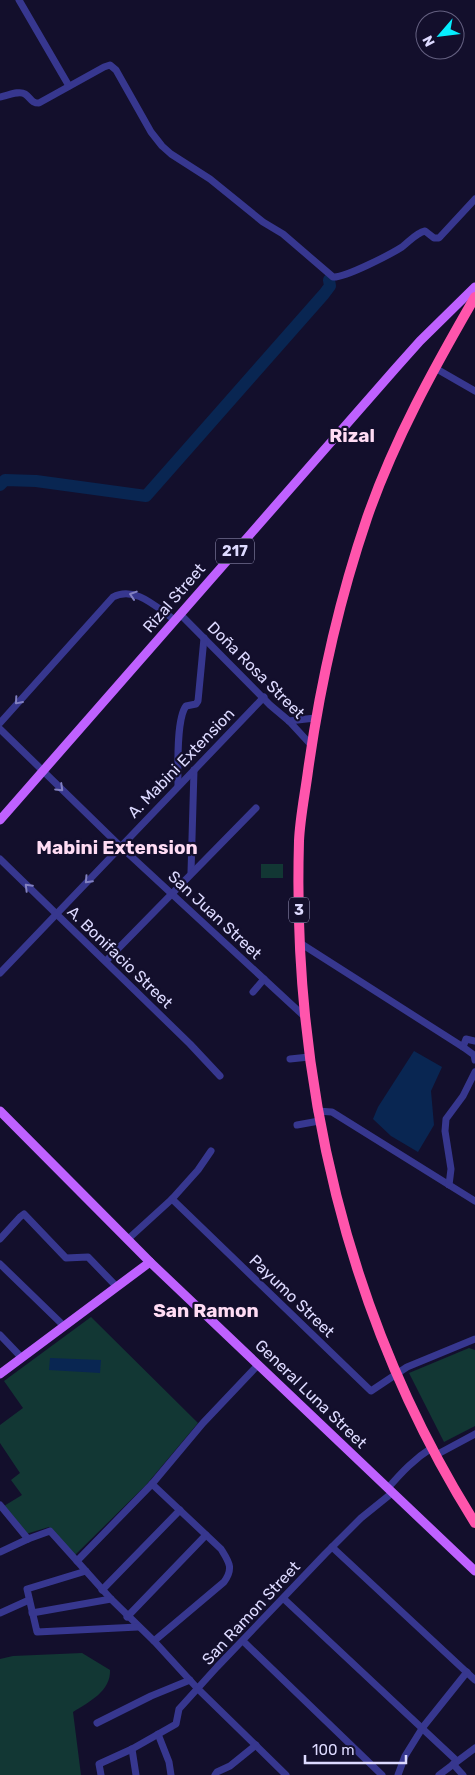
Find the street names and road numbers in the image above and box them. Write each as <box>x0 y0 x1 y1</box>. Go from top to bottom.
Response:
road number: 217 <box>216 538 254 564</box>
street label: Rizal Street <box>139 560 209 636</box>
street label: Doña Rosa Street <box>204 618 308 722</box>
street label: A. Mabini Extension <box>124 704 238 822</box>
street label: San Juan Street <box>164 867 266 963</box>
road number: 3 <box>289 898 309 922</box>
street label: A. Bonifacio Street <box>63 902 177 1012</box>
street label: Payumo Street <box>246 1251 338 1341</box>
street label: General Luna Street <box>251 1336 371 1452</box>
street label: San Ramon Street <box>198 1557 304 1669</box>

